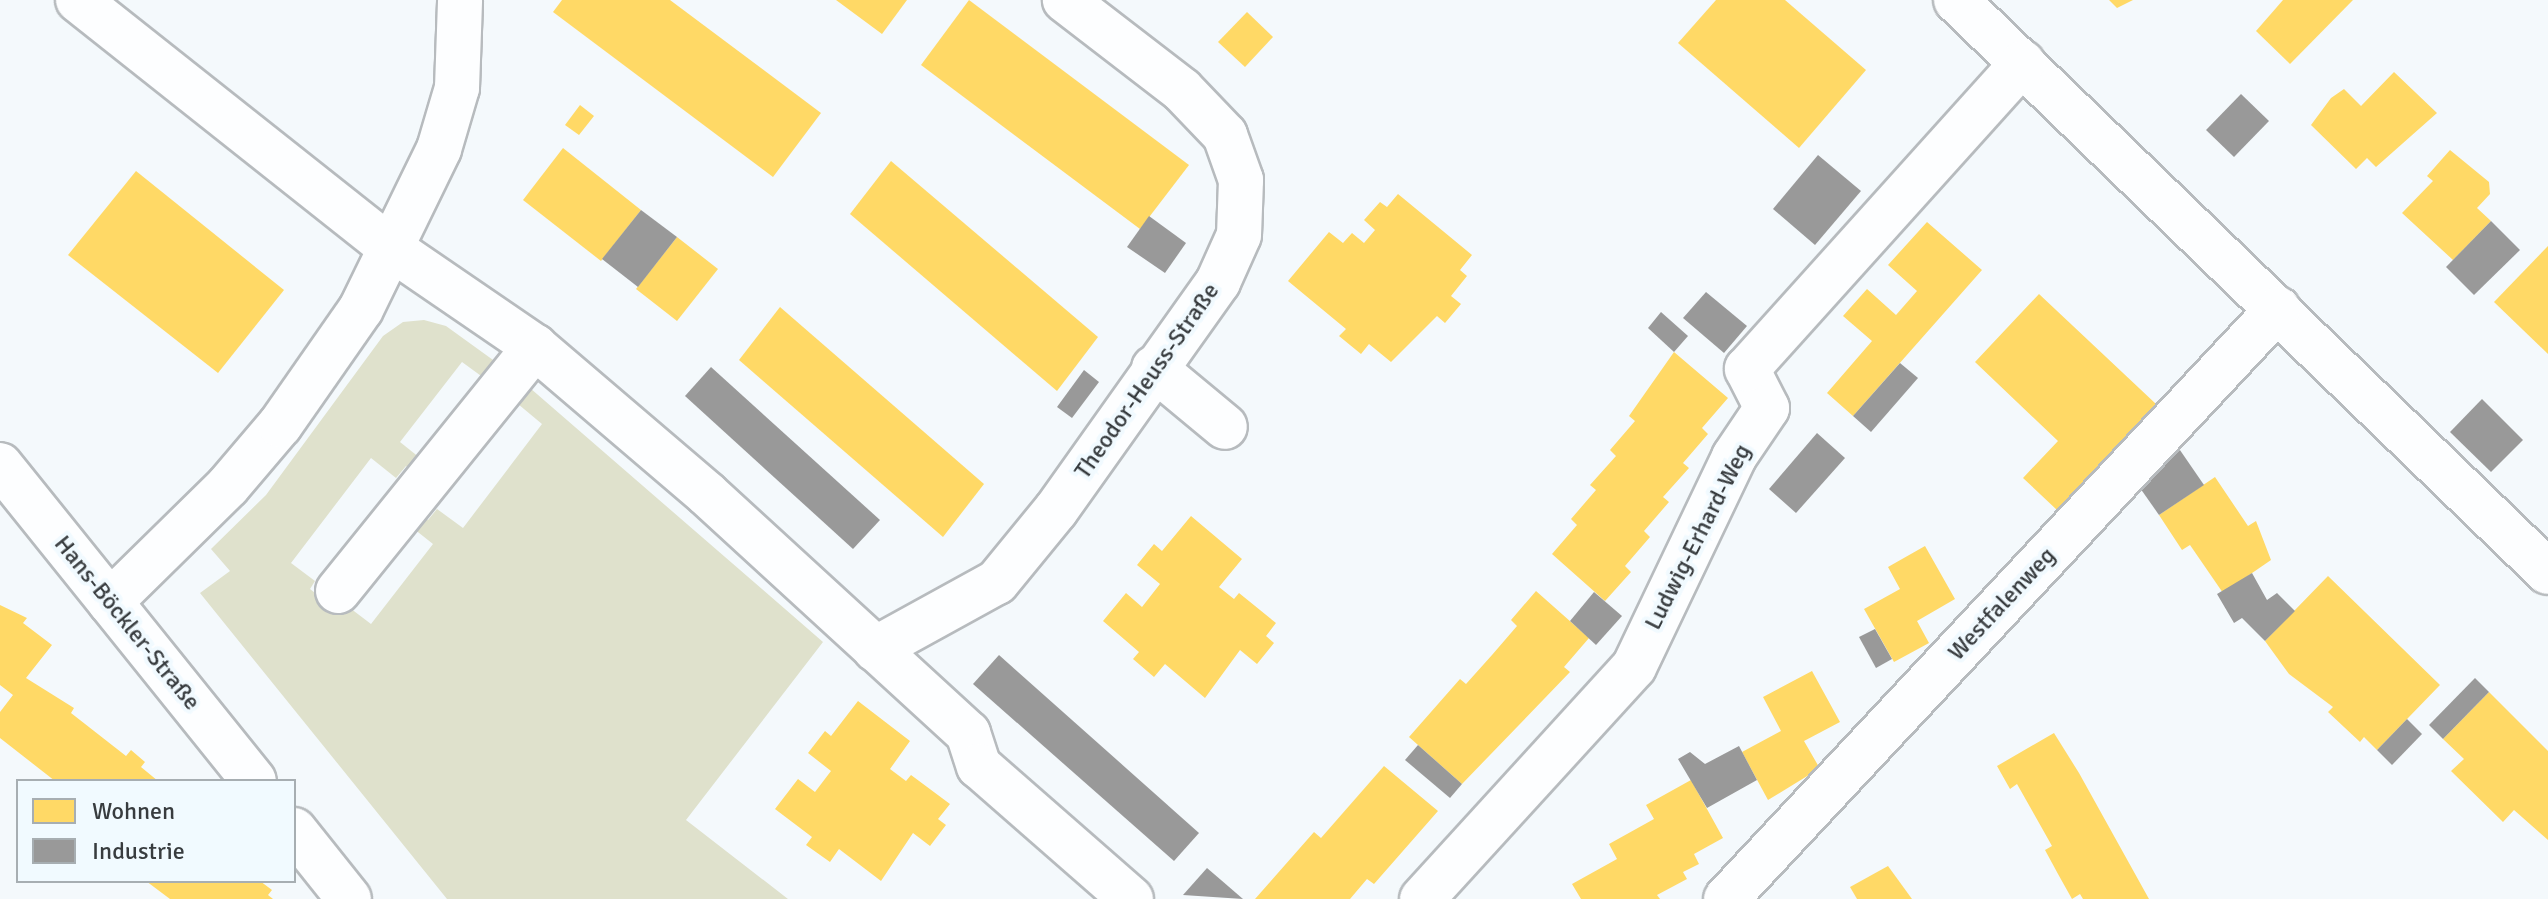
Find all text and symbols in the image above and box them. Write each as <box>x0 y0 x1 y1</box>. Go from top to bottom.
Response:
street label: Theodor-Heuss-Straße <box>1069 278 1225 484</box>
street label: Ludwig-Erhard-Weg <box>1639 439 1757 635</box>
street label: Hans-Böckler-Straße <box>48 530 206 716</box>
street label: Westfalenweg <box>1942 541 2062 667</box>
legend <box>16 779 296 883</box>
text: Wohnen <box>92 796 175 826</box>
text: Industrie <box>92 836 185 866</box>

